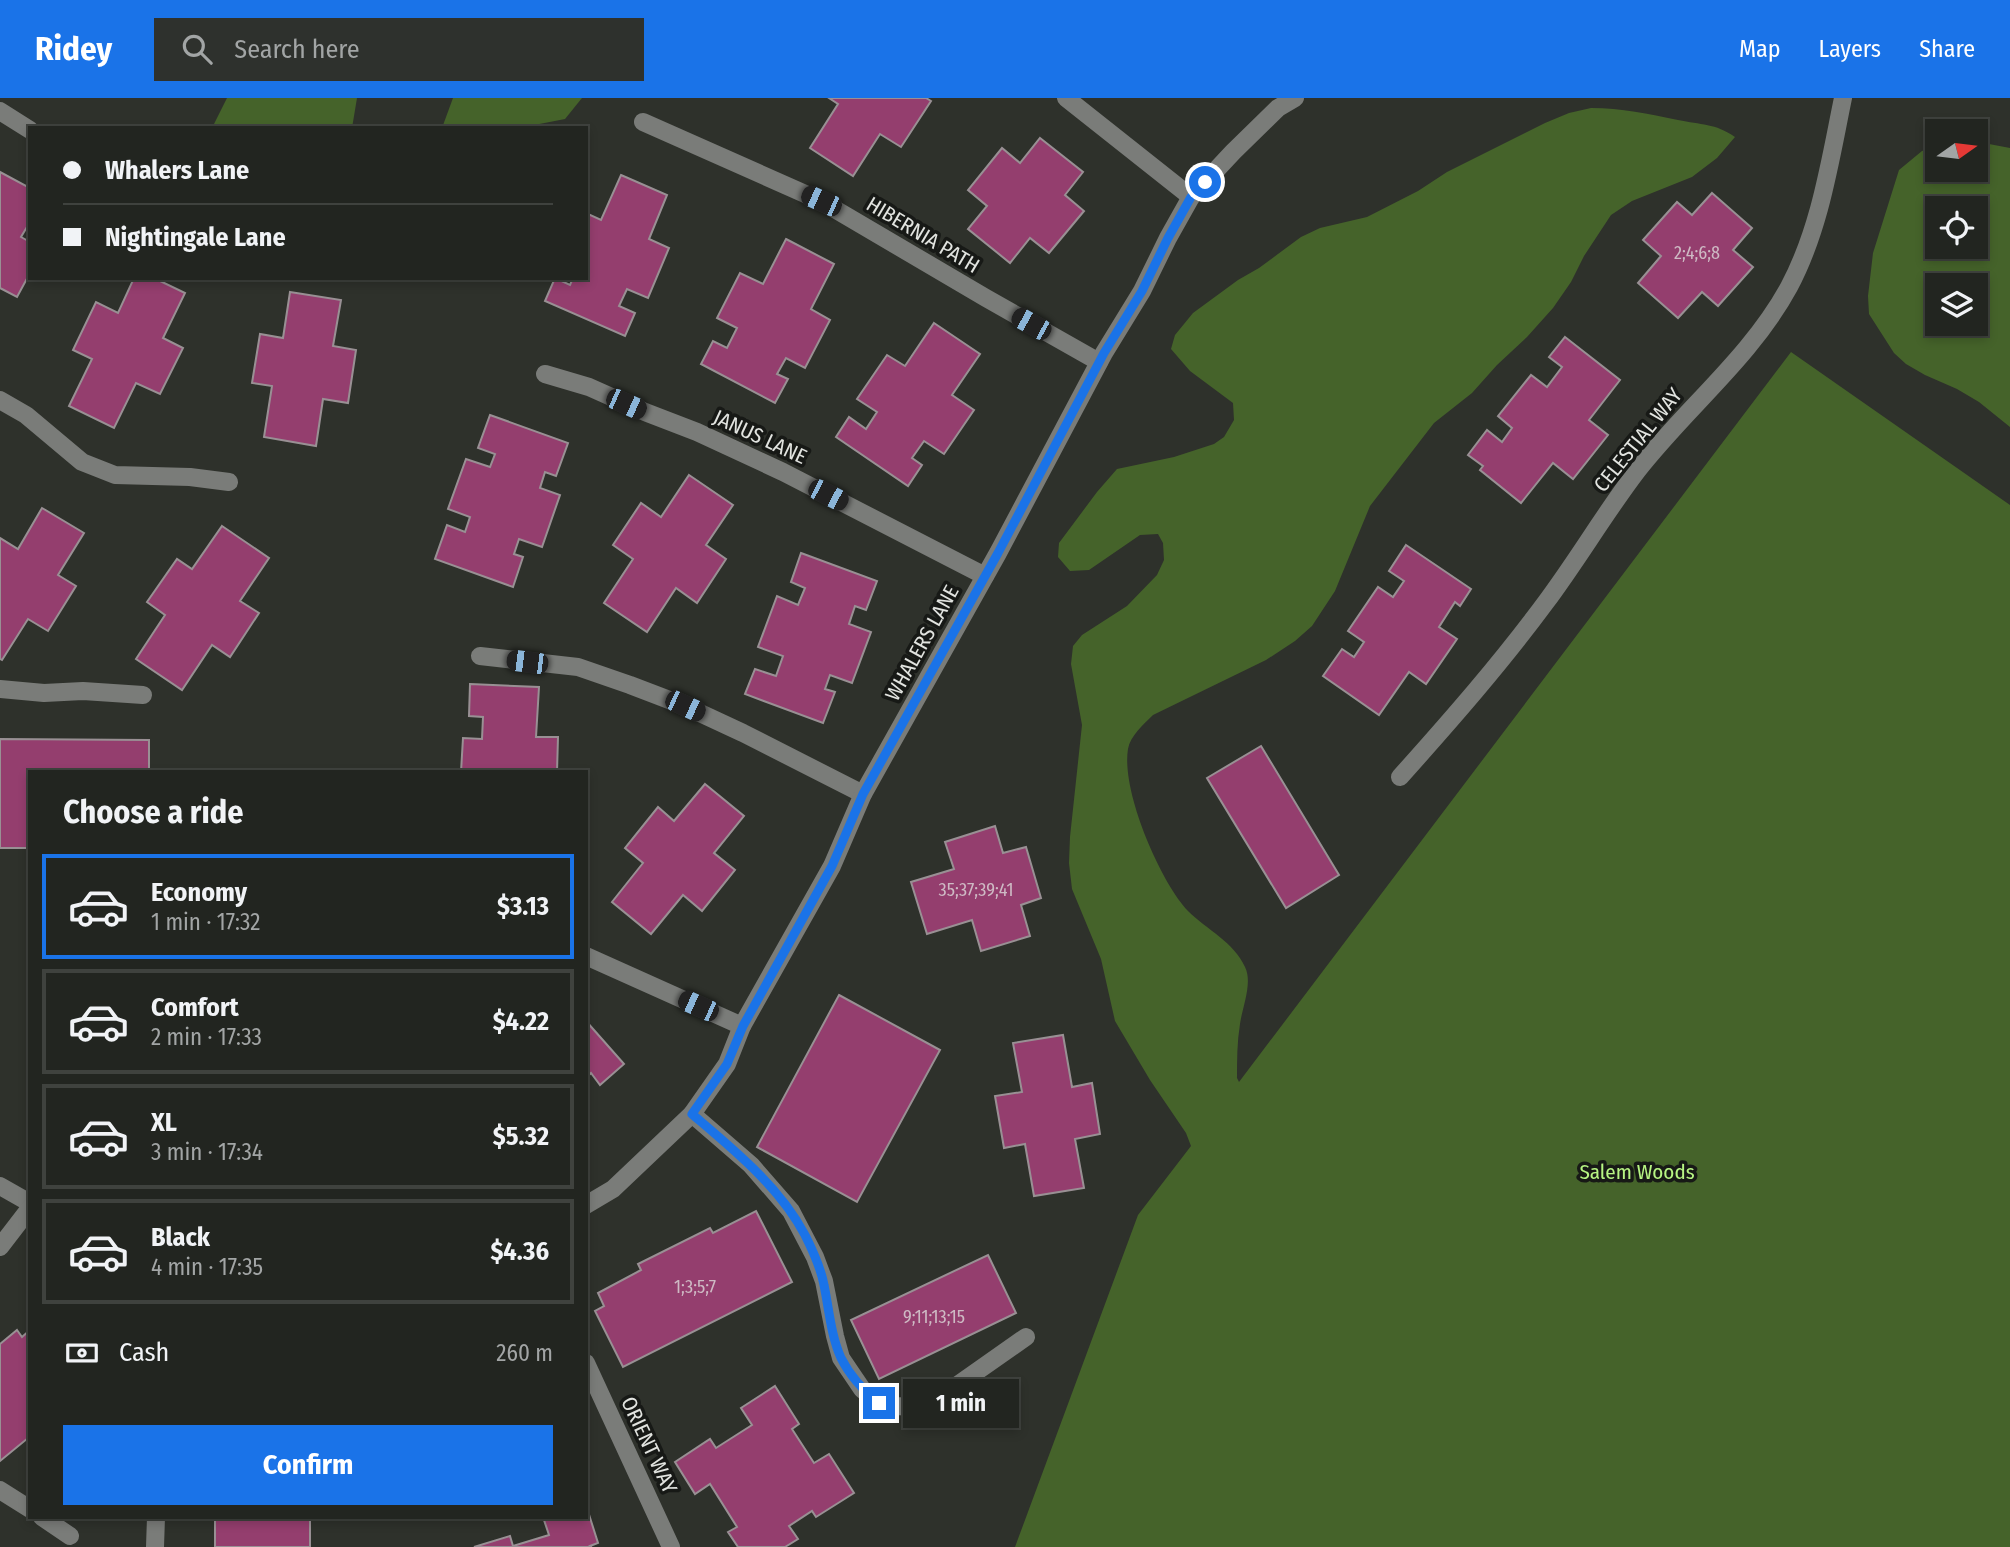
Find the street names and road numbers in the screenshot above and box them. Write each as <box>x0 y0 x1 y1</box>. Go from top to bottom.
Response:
street label: HIBERNIA PATH <box>862 191 984 279</box>
street label: CELESTIAL WAY <box>1588 382 1688 497</box>
street label: JANUS LANE <box>709 404 811 470</box>
street label: WHALERS LANE <box>880 580 965 705</box>
street label: ORIENT WAY <box>615 1393 683 1498</box>

